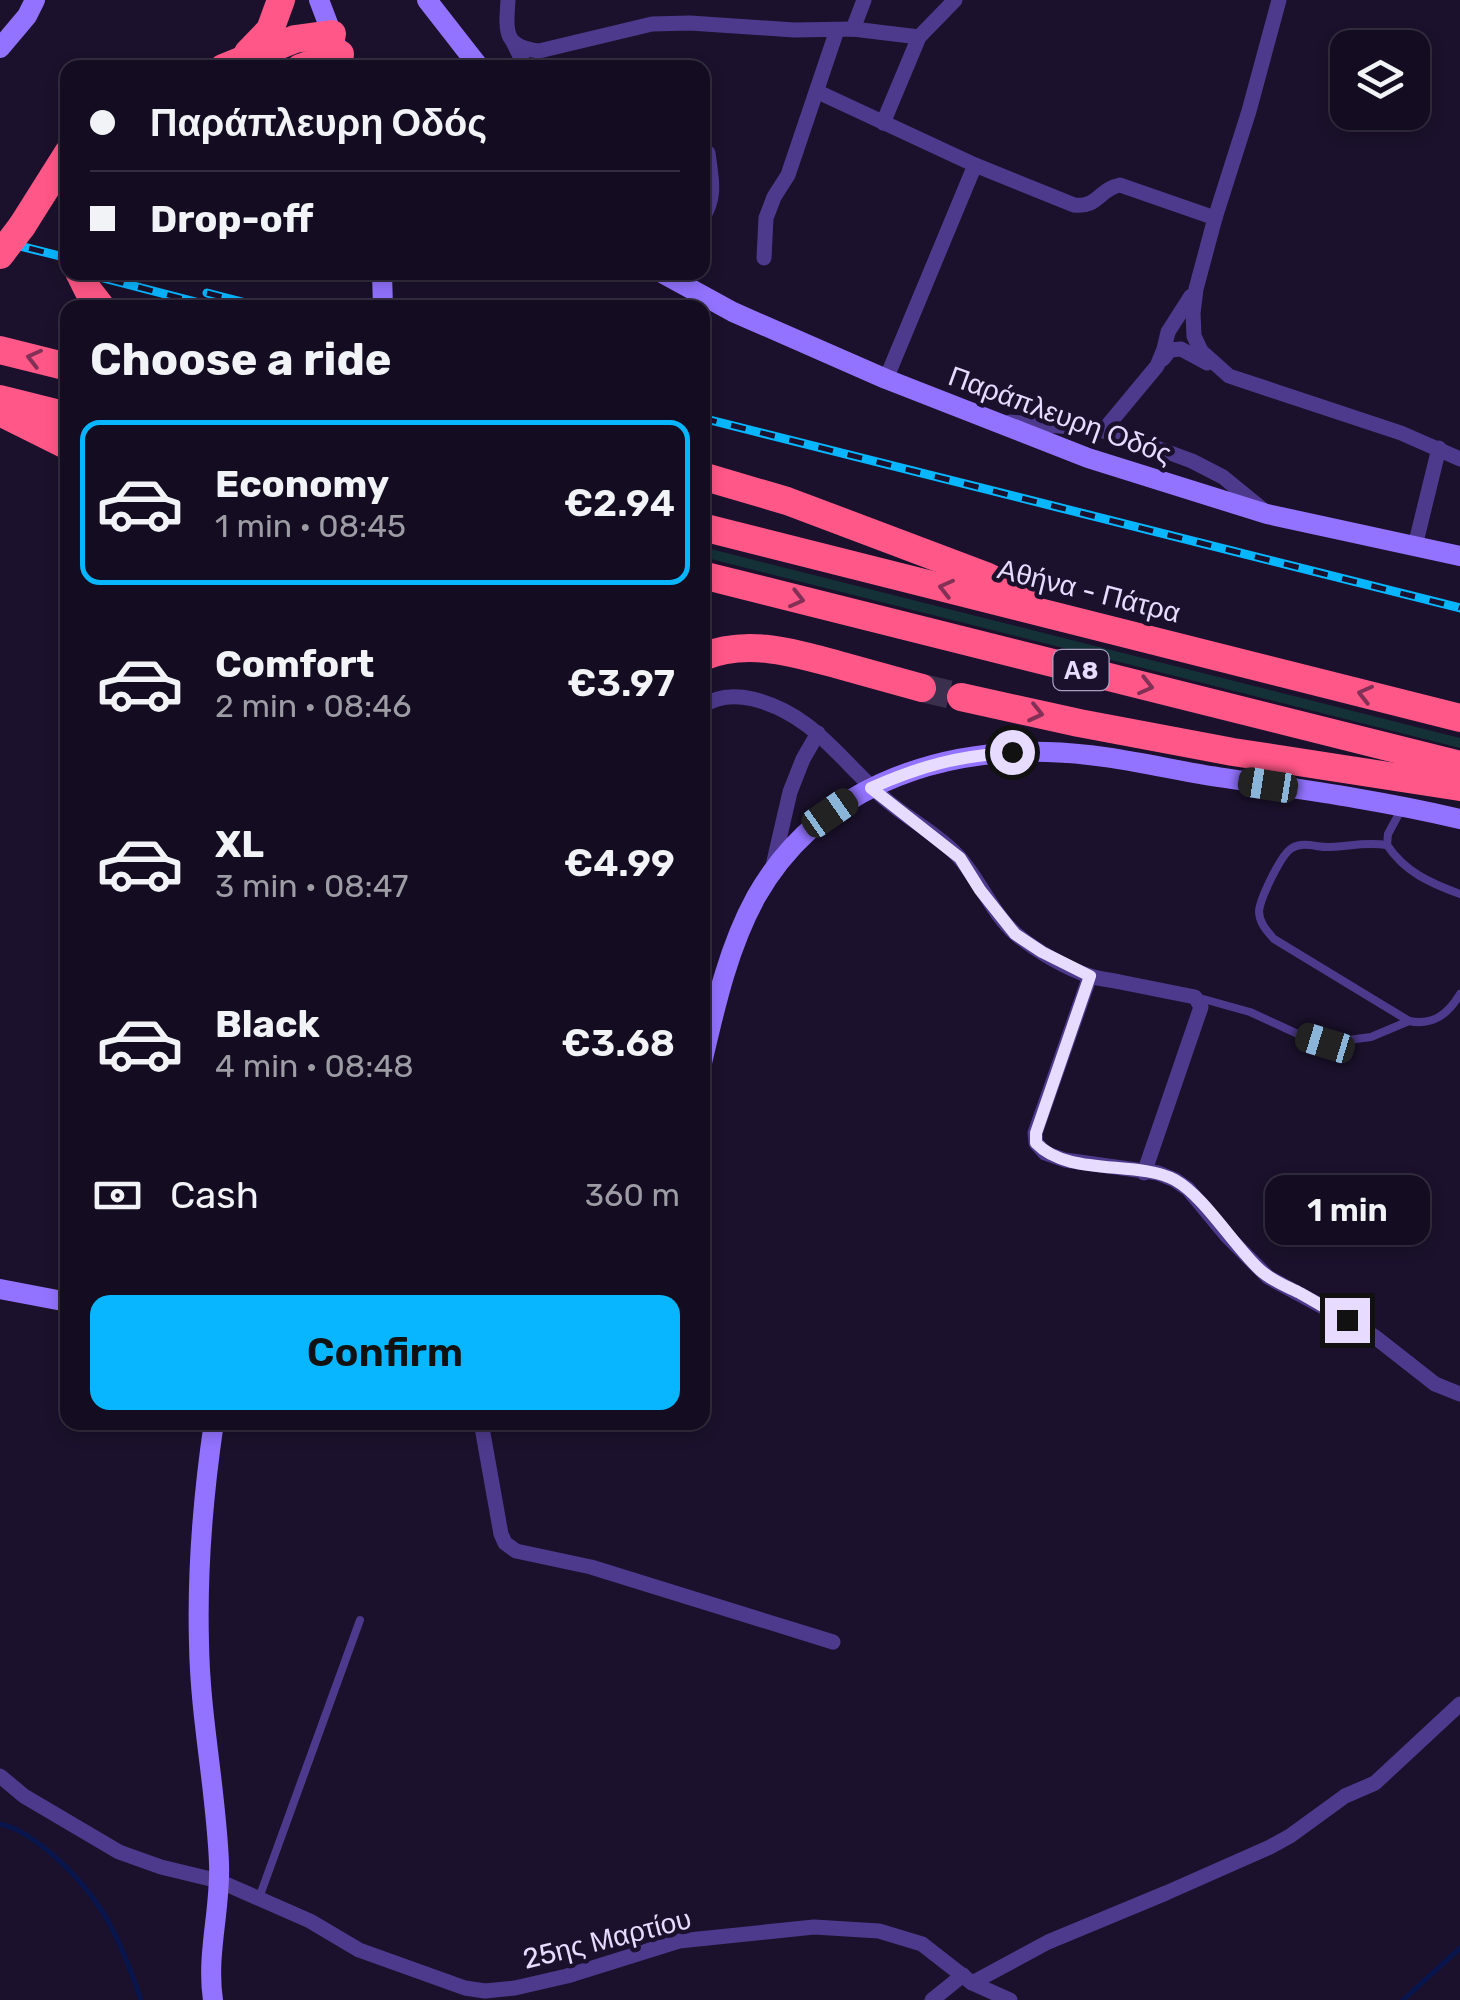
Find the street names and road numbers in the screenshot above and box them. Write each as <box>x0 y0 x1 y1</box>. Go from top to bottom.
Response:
street label: Παράπλευρη Οδός <box>944 359 1176 471</box>
street label: Αθήνα - Πάτρα <box>994 552 1184 630</box>
road number: Α8 <box>1054 650 1108 690</box>
street label: 25ης Μαρτίου <box>519 1902 695 1976</box>

